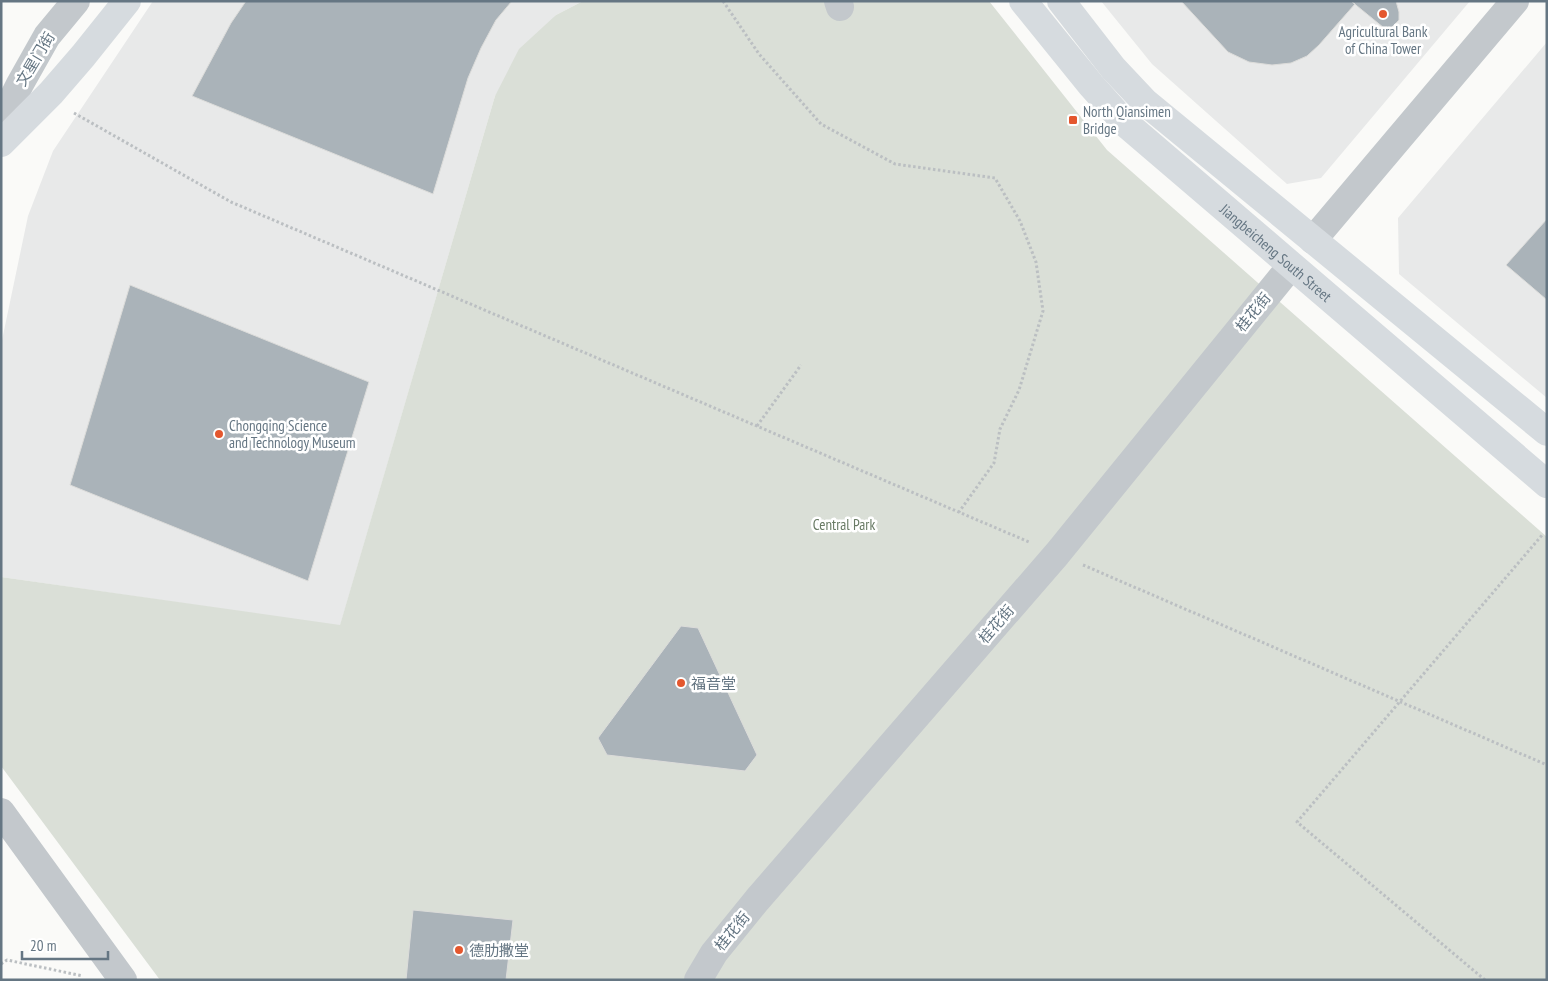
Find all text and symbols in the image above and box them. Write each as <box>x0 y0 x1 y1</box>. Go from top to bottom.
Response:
marker: Agricultural Bank of China Tower <box>1377 8 1389 20</box>
place label: Agricultural Bank of China Tower <box>1338 22 1428 58</box>
street label: 文星门街 <box>11 28 59 90</box>
place label: North Qiansimen Bridge <box>1083 102 1171 138</box>
marker: North Qiansimen Bridge <box>1067 114 1079 126</box>
street label: Jiangbeicheng South Street <box>1216 199 1336 305</box>
street label: 桂花街 <box>1231 289 1275 335</box>
place label: Chongqing Science and Technology Museum <box>229 416 356 452</box>
marker: Chongqing Science and Technology Museum <box>213 428 225 440</box>
park label: Central Park <box>813 515 875 534</box>
street label: 桂花街 <box>974 601 1018 647</box>
place label: 福音堂 <box>691 674 736 693</box>
marker: 福音堂 <box>675 677 687 689</box>
street label: 桂花街 <box>710 908 754 954</box>
scale bar <box>22 928 109 960</box>
text: 20 m <box>30 936 56 955</box>
place label: 德肋撒堂 <box>469 941 529 960</box>
marker: 德肋撒堂 <box>453 944 465 956</box>

